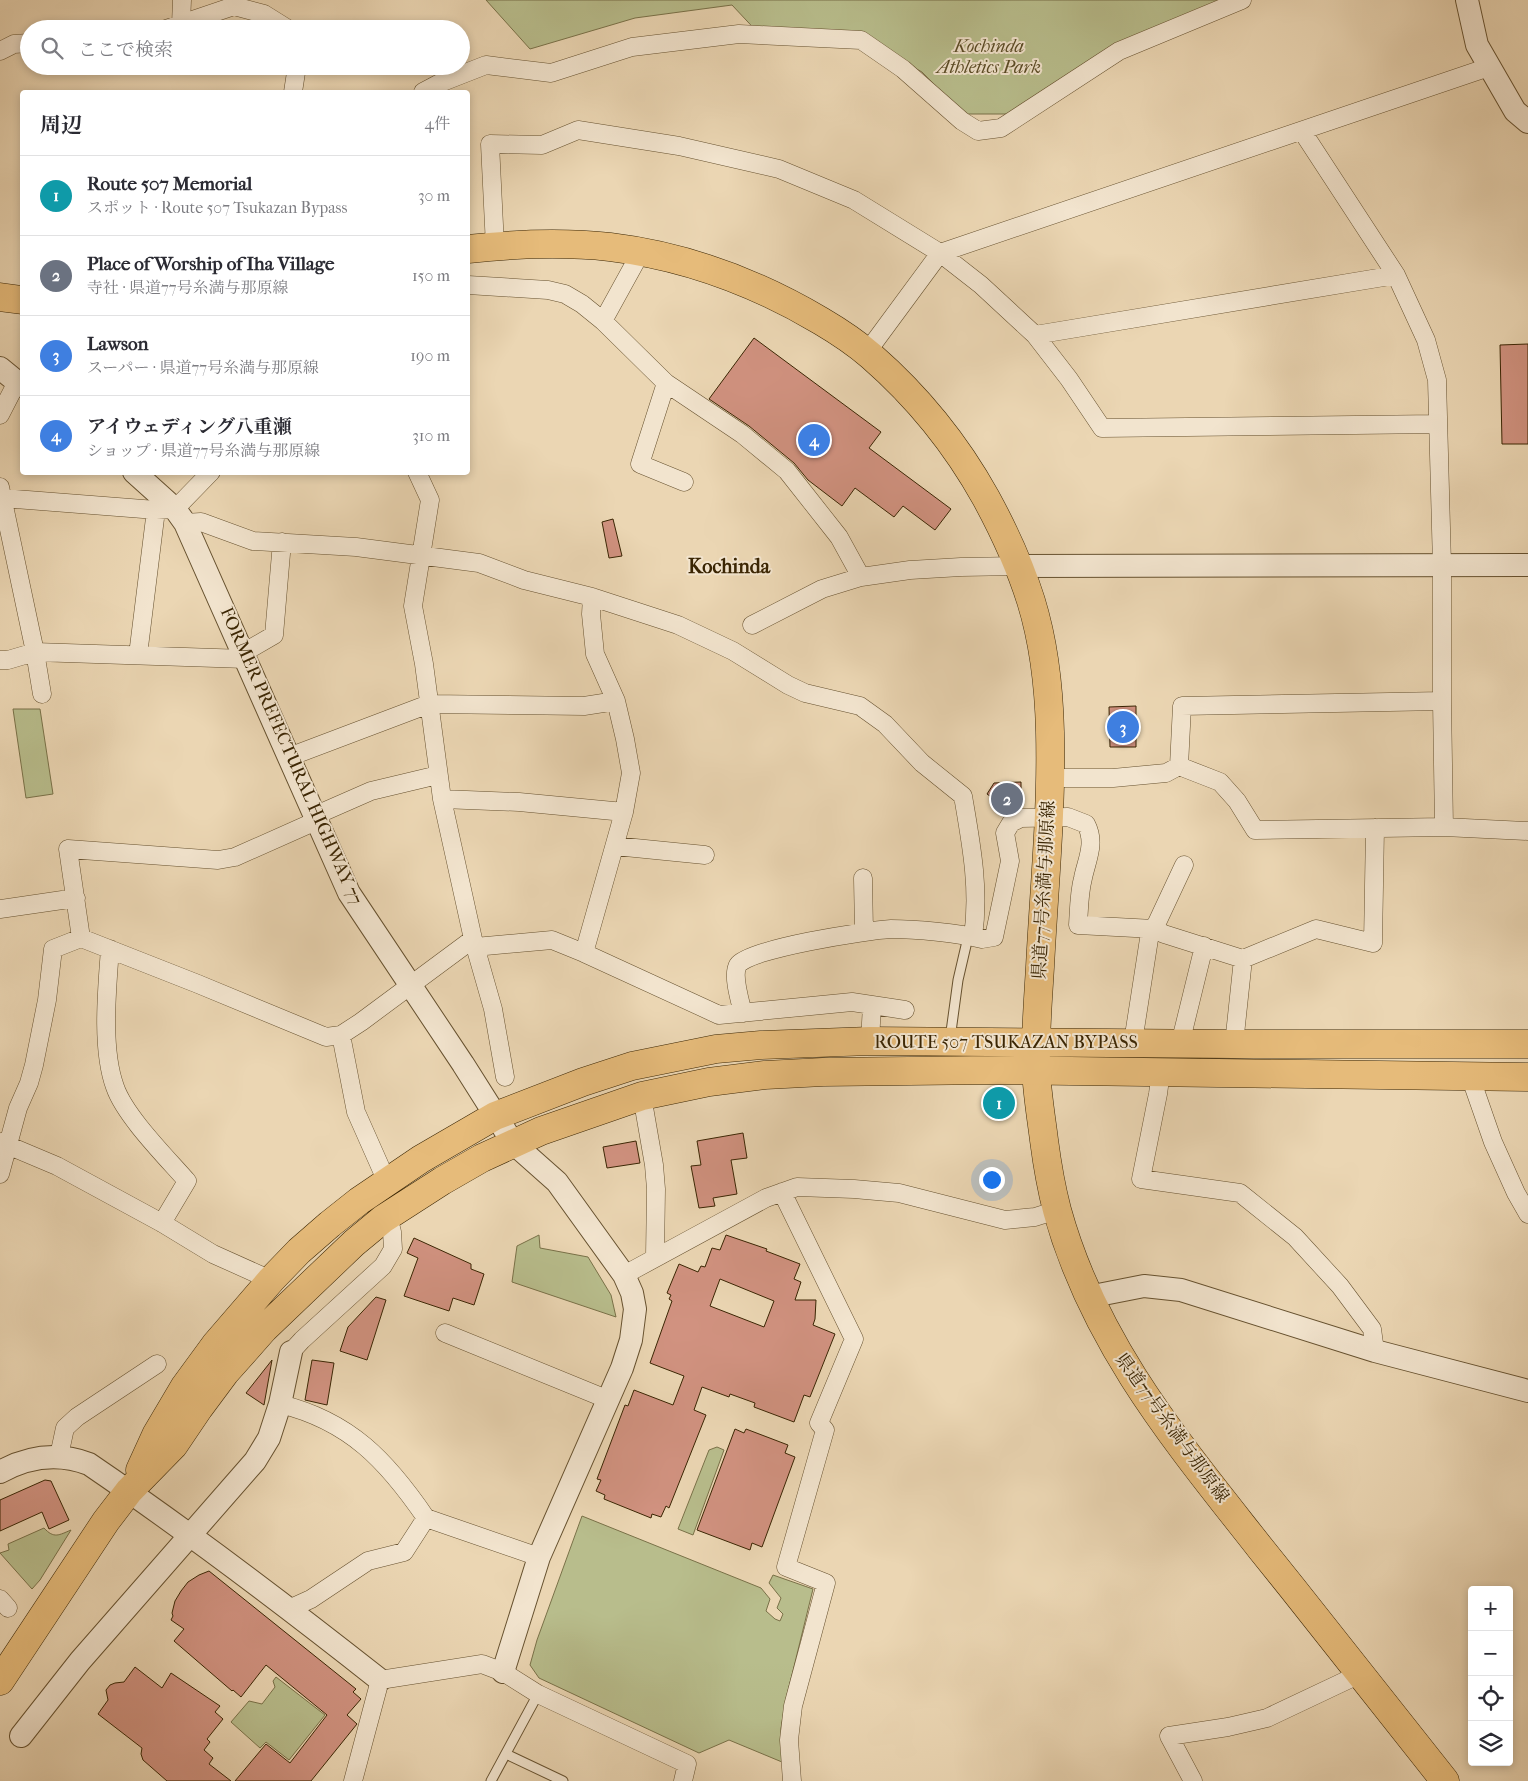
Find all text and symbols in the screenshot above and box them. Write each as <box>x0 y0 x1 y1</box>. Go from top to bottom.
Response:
search box <box>20 20 470 75</box>
icon: search <box>38 34 66 62</box>
park label: Kochinda Athletics Park <box>935 36 1041 78</box>
text: ここで検索 <box>78 39 173 61</box>
text: 周辺 <box>40 113 82 137</box>
text: 4件 <box>425 114 450 133</box>
text: Route 507 Memorial <box>87 173 252 195</box>
text: 1 <box>53 186 59 205</box>
text: 30 m <box>418 186 450 205</box>
text: スポット · Route 507 Tsukazan Bypass <box>87 198 347 217</box>
text: Place of Worship of Iha Village <box>87 253 334 275</box>
text: 2 <box>52 266 60 285</box>
text: 150 m <box>412 266 450 285</box>
text: 寺社 · 県道77号糸満与那原線 <box>87 278 289 297</box>
text: Lawson <box>87 333 149 355</box>
text: 3 <box>53 346 59 365</box>
text: 190 m <box>410 346 450 365</box>
text: スーパー · 県道77号糸満与那原線 <box>87 358 319 377</box>
text: アイウェディング八重瀬 <box>87 416 292 438</box>
pin: 4 <box>798 421 830 459</box>
text: 4 <box>51 426 61 445</box>
text: 310 m <box>412 426 450 445</box>
text: ショップ · 県道77号糸満与那原線 <box>87 441 320 460</box>
district label: Kochinda <box>688 555 771 578</box>
street label: FORMER PREFECTURAL HIGHWAY 77 <box>216 604 367 908</box>
pin: 3 <box>1107 708 1139 746</box>
pin: 2 <box>991 780 1023 818</box>
street label: 県道77号糸満与那原線 <box>1029 800 1059 980</box>
street label: ROUTE 507 TSUKAZAN BYPASS <box>874 1032 1138 1053</box>
pin: 1 <box>983 1084 1015 1122</box>
your location <box>979 1167 1005 1193</box>
street label: 県道77号糸満与那原線 <box>1111 1349 1233 1507</box>
map controls <box>1468 1586 1513 1766</box>
button: + <box>1468 1586 1513 1631</box>
button: − <box>1468 1631 1513 1676</box>
button: locate <box>1468 1676 1513 1721</box>
button: layers <box>1468 1721 1513 1766</box>

